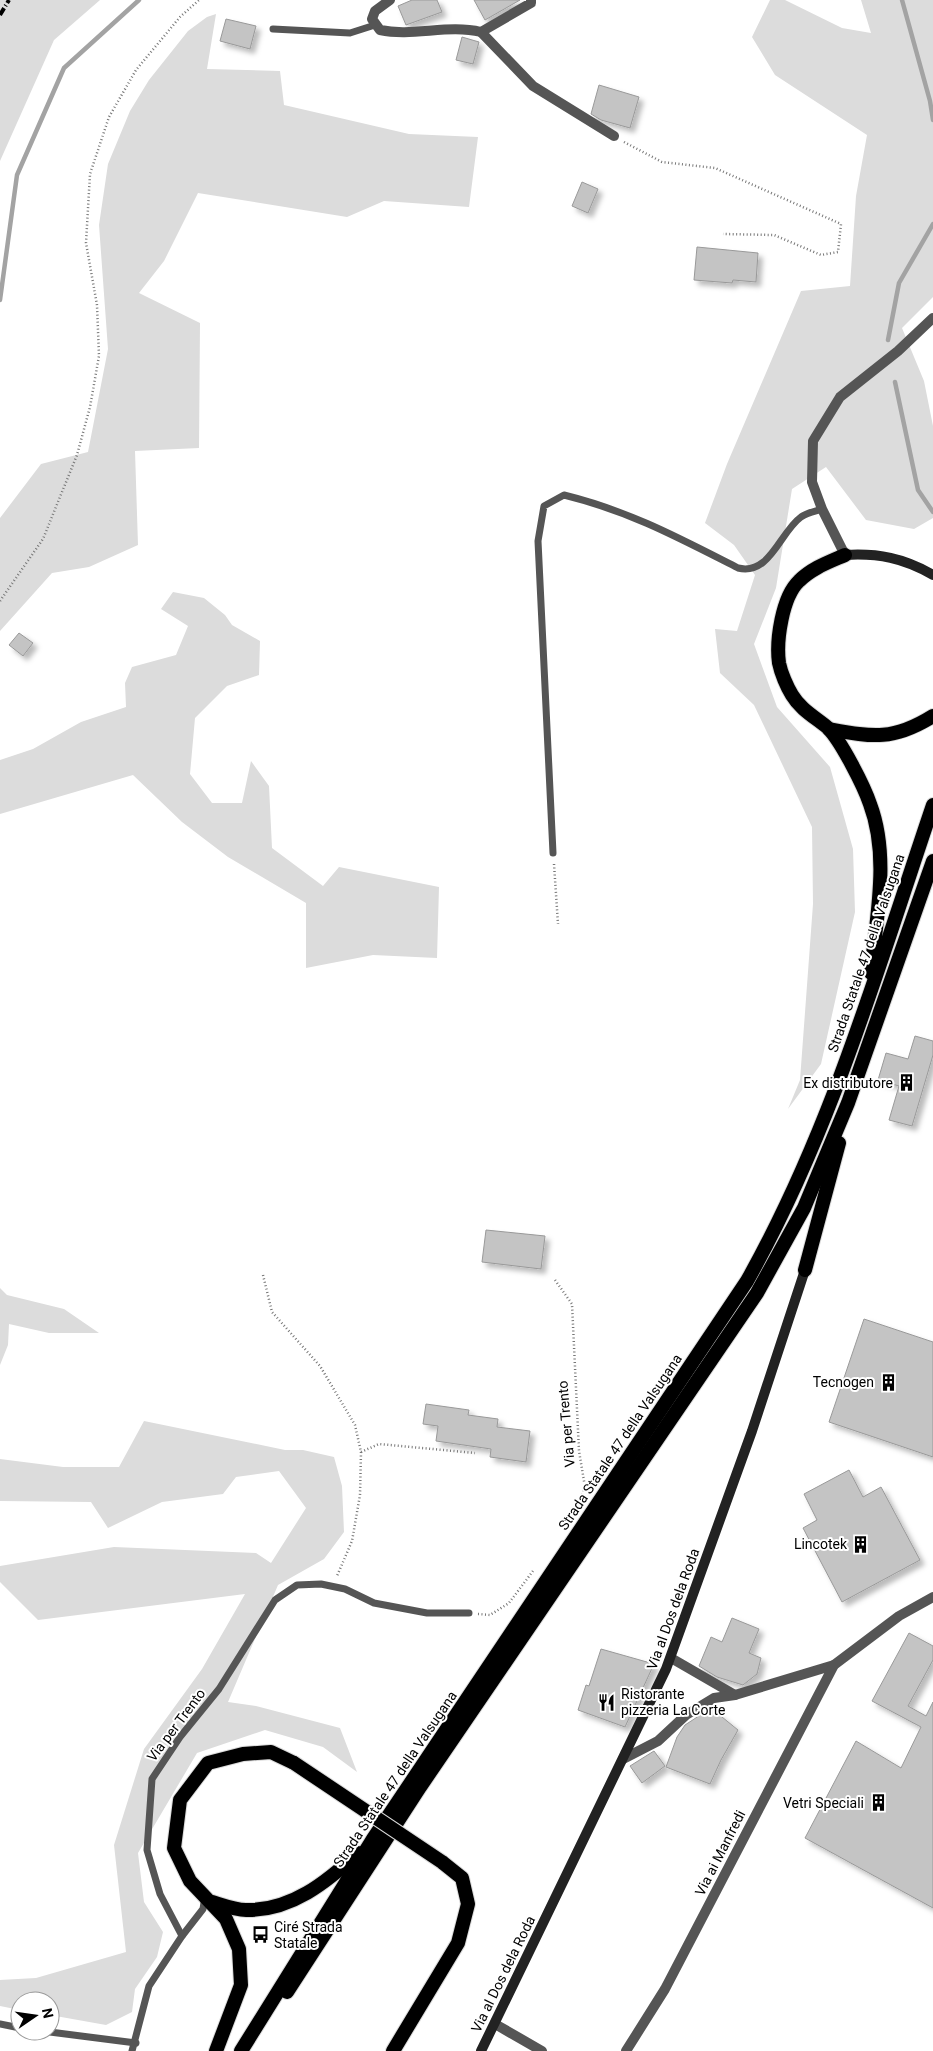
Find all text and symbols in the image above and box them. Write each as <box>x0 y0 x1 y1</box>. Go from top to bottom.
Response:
street label: Strada Statale 47 della Valsugana <box>824 852 908 1054</box>
building icon: Ex distributore <box>897 1073 917 1093</box>
place label: Ex distributore <box>803 1075 893 1091</box>
street label: Strada Statale 47 della Valsugana <box>555 1351 685 1533</box>
building icon: Tecnogen <box>878 1372 898 1392</box>
place label: Tecnogen <box>813 1374 874 1390</box>
street label: Via per Trento <box>554 1380 578 1468</box>
building icon: Lincotek <box>851 1534 871 1554</box>
place label: Lincotek <box>794 1536 848 1552</box>
street label: Via al Dos dela Roda <box>644 1546 702 1672</box>
street label: Via per Trento <box>144 1686 208 1764</box>
place label: Ristorante pizzeria La Corte <box>621 1686 726 1718</box>
street label: Strada Statale 47 della Valsugana <box>330 1688 460 1870</box>
restaurant icon: Ristorante pizzeria La Corte <box>597 1692 617 1712</box>
building icon: Vetri Speciali <box>868 1793 888 1813</box>
place label: Vetri Speciali <box>783 1795 864 1811</box>
street label: Via ai Manfredi <box>692 1808 748 1898</box>
street label: Via al Dos dela Roda <box>468 1913 538 2035</box>
place label: Ciré Strada Statale <box>274 1919 343 1951</box>
bus stop icon: Ciré Strada Statale <box>250 1925 270 1945</box>
north arrow <box>10 1991 60 2041</box>
text: N <box>39 2006 57 2020</box>

